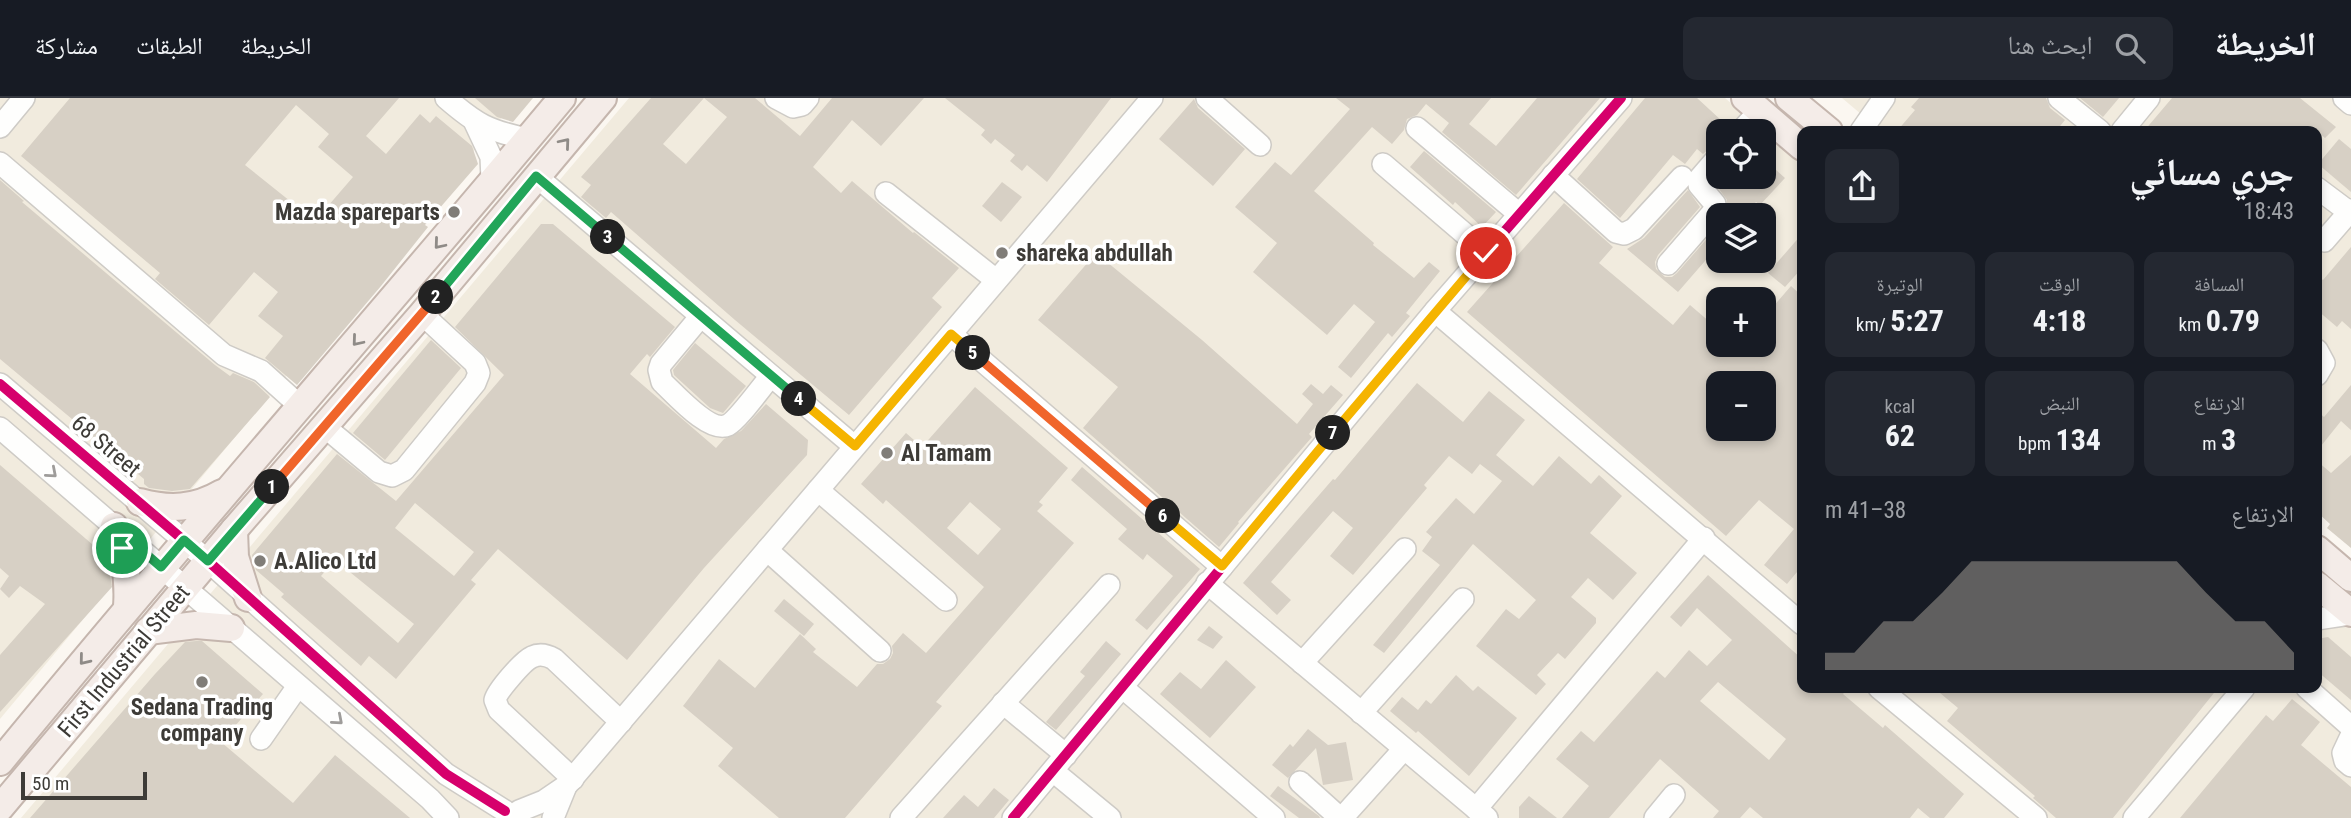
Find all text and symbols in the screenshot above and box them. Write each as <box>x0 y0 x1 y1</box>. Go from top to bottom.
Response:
search box <box>1683 17 2173 80</box>
text: الخريطة <box>2215 24 2316 63</box>
icon: search <box>2111 29 2149 67</box>
text: ابحث هنا <box>2008 30 2093 60</box>
text: مشاركة <box>35 32 98 60</box>
text: الطبقات <box>136 32 203 60</box>
text: الخريطة <box>241 32 311 60</box>
map controls <box>1706 119 1776 441</box>
button: locate <box>1706 119 1776 189</box>
one-way arrow <box>556 138 569 150</box>
button: share <box>1825 149 1899 223</box>
text: جري مسائي <box>2129 150 2294 194</box>
text: 18:43 <box>2243 198 2294 225</box>
place label: Mazda spareparts <box>275 199 440 226</box>
button: layers <box>1706 203 1776 273</box>
marker: Mazda spareparts <box>446 204 462 220</box>
pin: 3 <box>590 220 626 254</box>
pin <box>1456 223 1516 283</box>
text: 3 <box>603 225 612 248</box>
icon: check <box>1467 234 1505 272</box>
one-way arrow <box>435 236 447 249</box>
place label: shareka abdullah <box>1016 240 1173 267</box>
marker: shareka abdullah <box>994 245 1010 261</box>
text: الوتيرة <box>1877 273 1923 296</box>
text: الوقت <box>2039 273 2080 296</box>
text: المسافة <box>2194 273 2244 296</box>
pin: 2 <box>418 280 453 314</box>
text: 2 <box>431 285 440 308</box>
button: + <box>1706 287 1776 357</box>
text: 5:27 <box>1890 303 1944 338</box>
text: 4:18 <box>2033 303 2086 338</box>
text: 0.79 <box>2206 303 2260 338</box>
text: /km <box>1856 313 1890 336</box>
text: km <box>2178 313 2206 336</box>
one-way arrow <box>353 333 365 346</box>
pin: 5 <box>956 336 990 370</box>
text: 5 <box>968 341 977 364</box>
button: − <box>1706 371 1776 441</box>
pin: 4 <box>782 382 816 416</box>
text: 4 <box>794 387 803 410</box>
text: النبض <box>2039 392 2080 415</box>
text: الارتفاع <box>2193 392 2245 415</box>
text: kcal <box>1885 395 1915 418</box>
street label: 68 Street <box>66 409 146 483</box>
pin: 7 <box>1316 416 1350 450</box>
text: 62 <box>1885 418 1915 453</box>
text: 7 <box>1328 421 1337 444</box>
text: 134 <box>2055 422 2101 457</box>
text: 3 <box>2221 422 2236 457</box>
text: bpm <box>2018 432 2055 455</box>
text: m <box>2202 432 2221 455</box>
place label: Al Tamam <box>901 440 992 467</box>
marker: Al Tamam <box>879 445 895 461</box>
one-way arrow <box>43 465 56 477</box>
pin: 1 <box>254 470 290 504</box>
text: 1 <box>267 475 276 498</box>
text: 38–41 m <box>1825 497 1906 524</box>
pin: 6 <box>1146 498 1180 534</box>
text: الارتفاع <box>2231 501 2294 528</box>
text: 6 <box>1158 504 1167 527</box>
pin <box>92 518 152 578</box>
icon: arrive <box>103 529 141 567</box>
place label: A.Alico Ltd <box>274 548 377 575</box>
marker: A.Alico Ltd <box>252 553 268 569</box>
street label: First Industrial Street <box>52 579 196 743</box>
one-way arrow <box>79 652 92 665</box>
marker: Sedana Trading company <box>194 674 210 690</box>
place label: Sedana Trading company <box>131 694 273 747</box>
one-way arrow <box>331 712 343 725</box>
scale bar <box>21 769 147 801</box>
text: 50 m <box>32 772 69 795</box>

